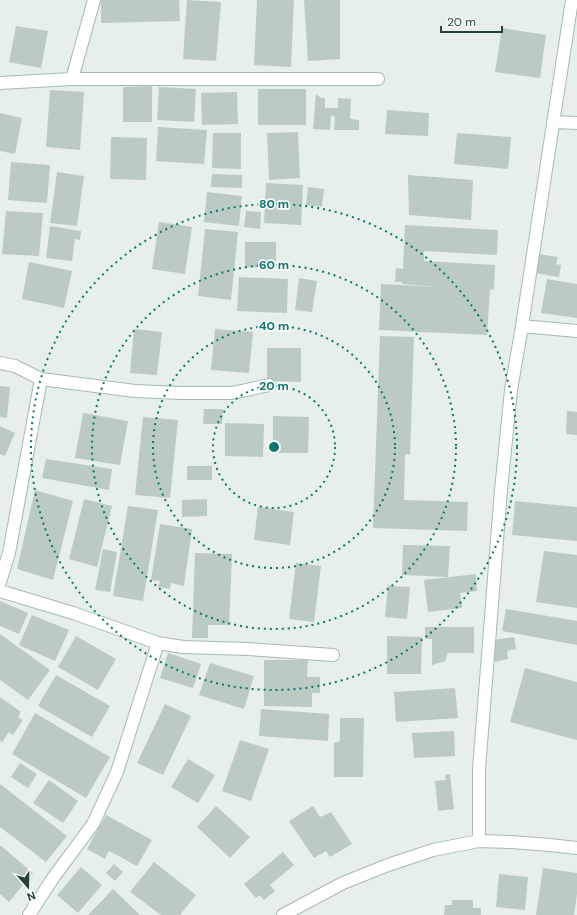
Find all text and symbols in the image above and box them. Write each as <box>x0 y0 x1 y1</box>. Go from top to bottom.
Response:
scale bar <box>441 8 502 34</box>
text: 20 m <box>447 14 476 30</box>
text: 80 m <box>259 196 289 212</box>
text: 60 m <box>259 257 289 273</box>
text: 40 m <box>259 318 289 334</box>
text: 20 m <box>259 378 289 394</box>
centre of rings <box>267 440 281 454</box>
north arrow <box>8 867 48 907</box>
text: N <box>25 888 38 904</box>

